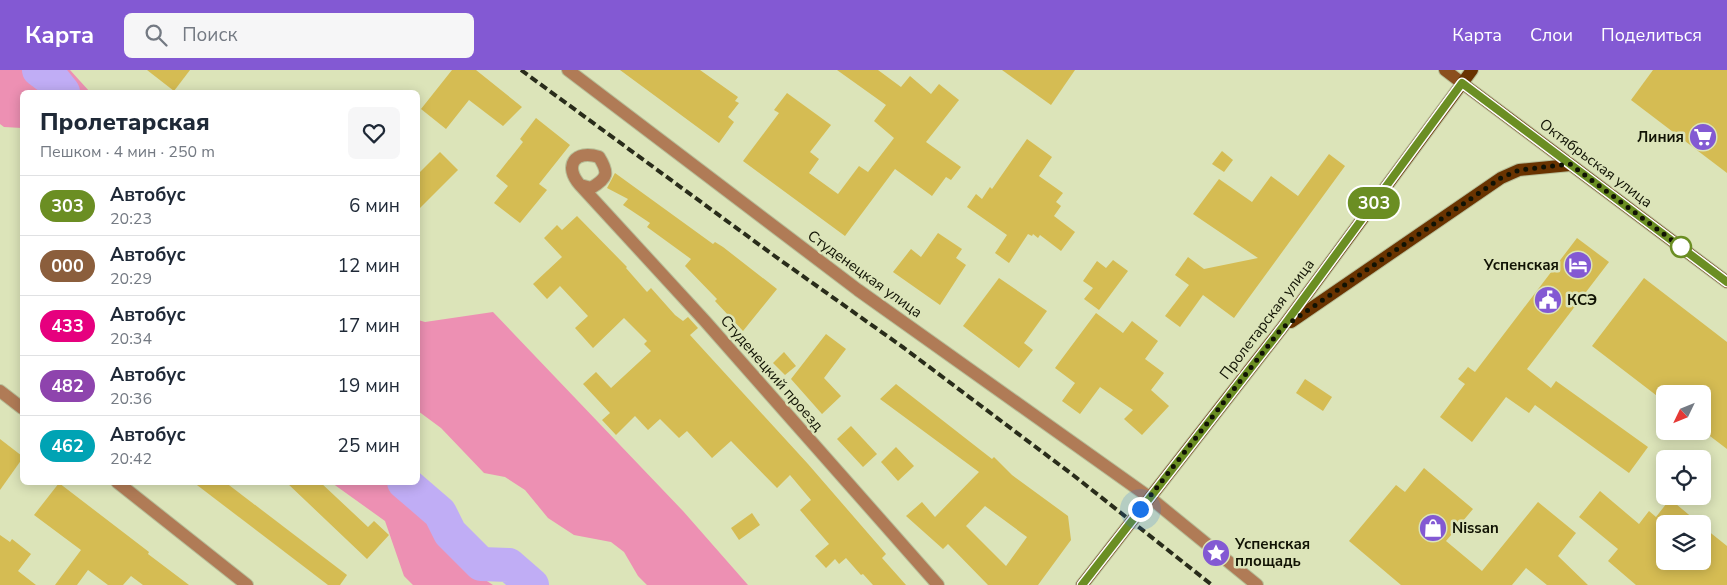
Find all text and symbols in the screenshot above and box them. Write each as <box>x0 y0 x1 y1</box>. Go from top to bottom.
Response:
search box <box>124 13 474 58</box>
text: Карта <box>25 19 94 51</box>
icon: search <box>142 21 170 49</box>
text: Поиск <box>182 22 237 48</box>
text: Карта <box>1452 23 1502 47</box>
text: Слои <box>1530 23 1573 47</box>
text: Поделиться <box>1601 23 1702 47</box>
text: Пролетарская <box>40 106 210 138</box>
button: heart <box>348 107 400 159</box>
street label: Октябрьская улица <box>1535 114 1657 212</box>
supermarket icon: Линия <box>1688 122 1718 152</box>
place label: Линия <box>1637 127 1684 147</box>
text: Пешком · 4 мин · 250 m <box>40 141 215 163</box>
text: Автобус <box>110 182 186 208</box>
line badge: 303 <box>1345 187 1403 219</box>
text: 303 <box>1358 191 1390 215</box>
text: 6 мин <box>349 193 400 219</box>
text: 303 <box>51 194 84 218</box>
text: 20:23 <box>110 208 152 230</box>
street label: Студенецкая улица <box>804 226 926 322</box>
unlabelled marker <box>1670 236 1692 258</box>
text: Автобус <box>110 242 186 268</box>
hotel icon: Успенская <box>1563 250 1593 280</box>
text: 12 мин <box>338 253 400 279</box>
text: 000 <box>51 254 84 278</box>
street label: Пролетарская улица <box>1215 255 1319 383</box>
place label: Успенская <box>1483 255 1559 275</box>
text: 20:29 <box>110 268 152 290</box>
public building icon: КСЭ <box>1533 285 1563 315</box>
place label: КСЭ <box>1567 290 1597 310</box>
text: Автобус <box>110 302 186 328</box>
street label: Студенецкий проезд <box>716 311 828 435</box>
text: 17 мин <box>338 313 400 339</box>
text: 433 <box>51 314 84 338</box>
text: 20:34 <box>110 328 152 350</box>
text: Автобус <box>110 362 186 388</box>
text: 19 мин <box>338 373 400 399</box>
text: 482 <box>51 374 84 398</box>
north arrow <box>1656 385 1711 440</box>
map controls <box>1656 385 1711 570</box>
text: 20:36 <box>110 388 152 410</box>
text: Автобус <box>110 422 186 448</box>
text: 25 мин <box>338 433 400 459</box>
text: 462 <box>51 434 84 458</box>
text: 20:42 <box>110 448 152 470</box>
button: locate <box>1656 450 1711 505</box>
your location <box>1128 497 1153 522</box>
shop icon: Nissan <box>1418 513 1448 543</box>
button: layers <box>1656 515 1711 570</box>
place label: Nissan <box>1452 518 1499 538</box>
place label: Успенская площадь <box>1234 534 1310 571</box>
place icon: Успенская площадь <box>1201 538 1231 568</box>

